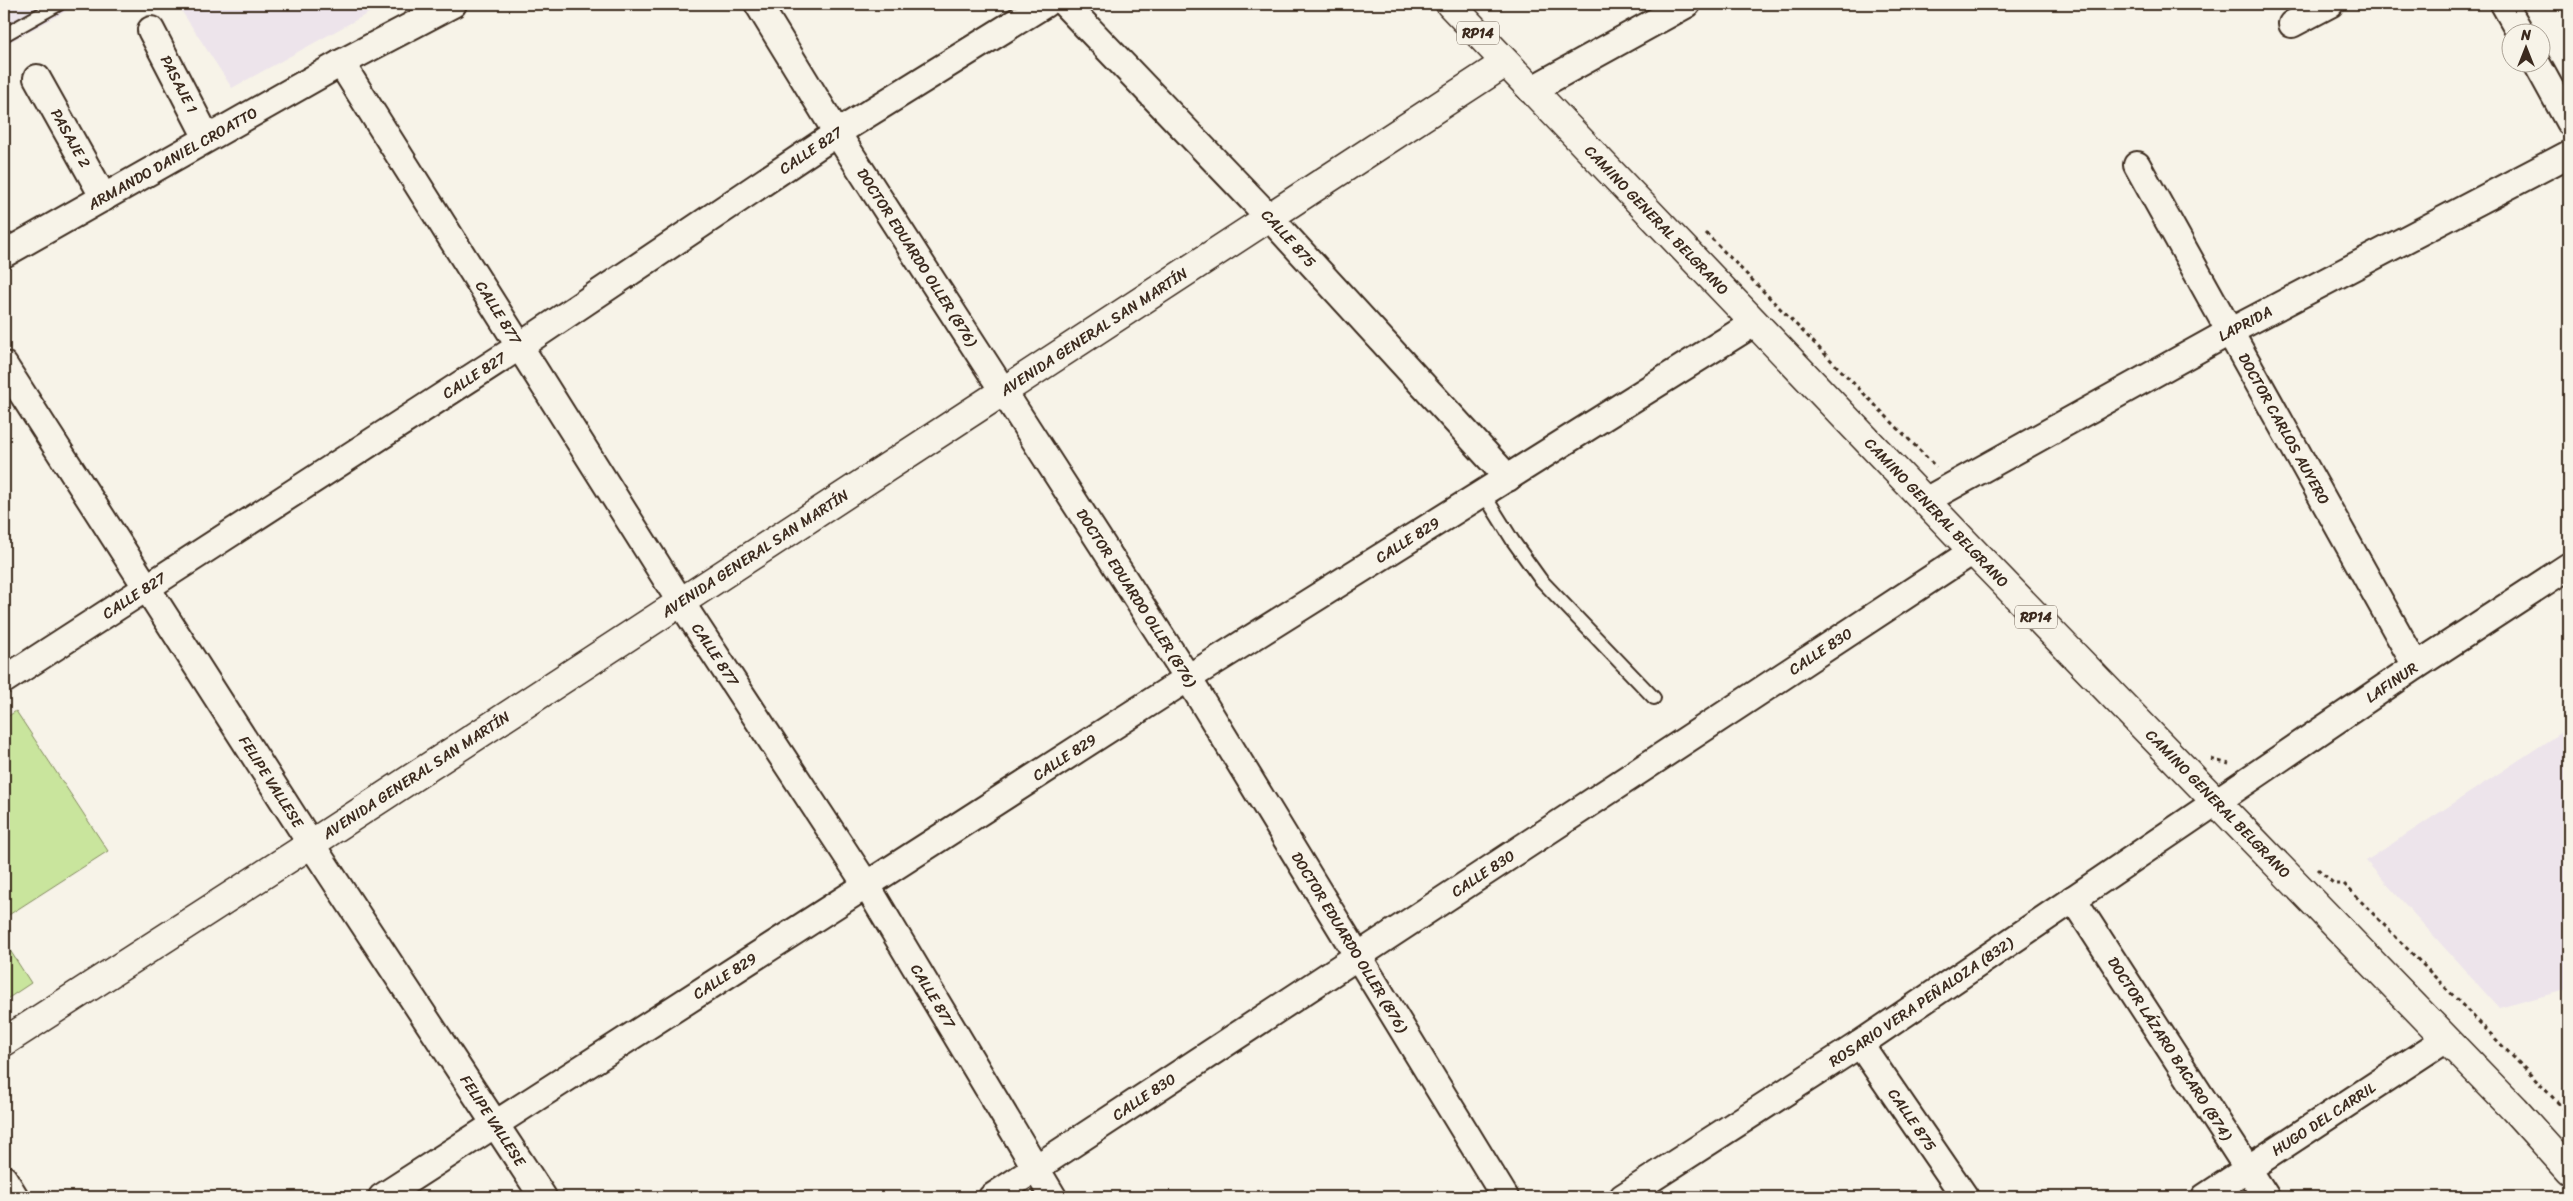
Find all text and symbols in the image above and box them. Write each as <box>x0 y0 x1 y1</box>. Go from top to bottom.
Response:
road number: RP14 <box>1457 22 1499 44</box>
north arrow <box>2500 22 2550 72</box>
text: N <box>2520 23 2531 48</box>
street label: PASAJE 1 <box>153 50 205 118</box>
street label: ARMANDO DANIEL CROATTO <box>82 100 263 217</box>
street label: PASAJE 2 <box>44 104 98 173</box>
street label: CALLE 827 <box>774 119 849 181</box>
street label: CAMINO GENERAL BELGRANO <box>1578 139 1735 302</box>
street label: DOCTOR EDUARDO OLLER (876) <box>850 163 985 352</box>
street label: CALLE 875 <box>1255 203 1323 274</box>
street label: AVENIDA GENERAL SAN MARTÍN <box>994 260 1194 403</box>
street label: CALLE 877 <box>468 275 529 351</box>
street label: LAPRIDA <box>2213 299 2277 349</box>
street label: CALLE 827 <box>437 345 512 406</box>
street label: DOCTOR CARLOS AUYERO <box>2231 348 2337 510</box>
street label: CAMINO GENERAL BELGRANO <box>1858 431 2015 594</box>
street label: AVENIDA GENERAL SAN MARTÍN <box>655 482 855 625</box>
street label: DOCTOR EDUARDO OLLER (876) <box>1069 503 1204 693</box>
street label: CALLE 829 <box>1370 510 1445 570</box>
street label: CALLE 827 <box>97 565 172 626</box>
road number: RP14 <box>2015 606 2057 628</box>
street label: CALLE 877 <box>685 618 746 693</box>
street label: CALLE 830 <box>1783 621 1858 682</box>
street label: LAFINUR <box>2360 655 2423 710</box>
street label: AVENIDA GENERAL SAN MARTÍN <box>316 704 516 847</box>
street label: CAMINO GENERAL BELGRANO <box>2139 723 2297 885</box>
street label: CALLE 829 <box>1027 727 1102 788</box>
street label: FELIPE VALLESE <box>232 730 311 835</box>
street label: CALLE 830 <box>1446 843 1520 904</box>
street label: DOCTOR EDUARDO OLLER (876) <box>1284 847 1415 1038</box>
street label: ROSARIO VERA PEÑALOZA (832) <box>1823 930 2019 1074</box>
street label: CALLE 829 <box>688 946 762 1007</box>
street label: DOCTOR LÁZARO BACARO (874) <box>2100 951 2239 1146</box>
street label: CALLE 877 <box>903 959 963 1035</box>
street label: CALLE 830 <box>1107 1066 1181 1128</box>
street label: FELIPE VALLESE <box>453 1069 534 1173</box>
street label: HUGO DEL CARRIL <box>2266 1075 2381 1163</box>
street label: CALLE 875 <box>1881 1083 1943 1157</box>

